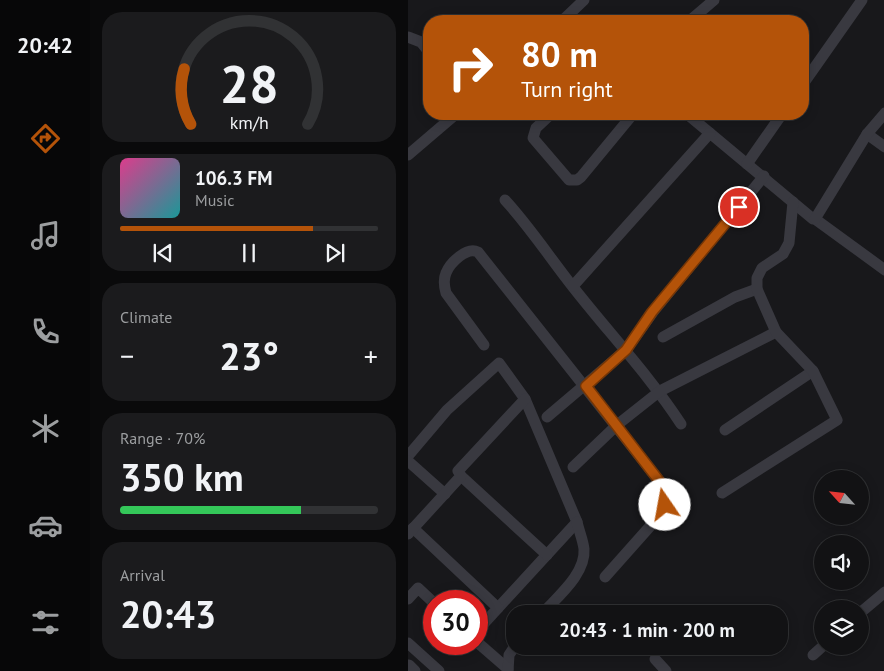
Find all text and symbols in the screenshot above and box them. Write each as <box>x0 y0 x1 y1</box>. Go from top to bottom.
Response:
text: 20:42 <box>17 31 73 59</box>
text: 80 m <box>521 31 598 77</box>
icon: right <box>438 35 503 100</box>
text: 28 <box>220 50 278 117</box>
text: Turn right <box>521 75 613 103</box>
text: km/h <box>229 111 269 134</box>
icon: directions <box>28 121 63 156</box>
text: 106.3 FM <box>195 166 272 190</box>
pin <box>718 186 760 228</box>
text: Music <box>195 190 235 210</box>
icon: arrive <box>725 193 753 221</box>
icon: music <box>28 218 63 253</box>
icon: previous <box>149 239 177 267</box>
icon: pause <box>235 239 263 267</box>
icon: next <box>321 239 349 267</box>
text: Climate <box>120 307 172 327</box>
icon: phone <box>28 314 63 349</box>
text: 23° <box>219 331 279 380</box>
text: − <box>120 337 134 374</box>
text: + <box>364 337 378 374</box>
icon: climate <box>28 411 63 446</box>
text: Range · 70% <box>120 428 205 448</box>
text: 350 km <box>120 452 244 501</box>
north arrow <box>814 470 869 525</box>
map controls <box>814 470 869 655</box>
position arrow <box>638 478 690 530</box>
icon: car <box>28 508 63 543</box>
button: sound <box>814 535 869 590</box>
text: Arrival <box>120 565 165 585</box>
text: 20:43 <box>120 589 216 638</box>
speed limit sign: 30 <box>423 590 488 655</box>
button: layers <box>814 600 869 655</box>
icon: filters <box>28 605 63 640</box>
text: 20:43 · 1 min · 200 m <box>559 618 735 642</box>

